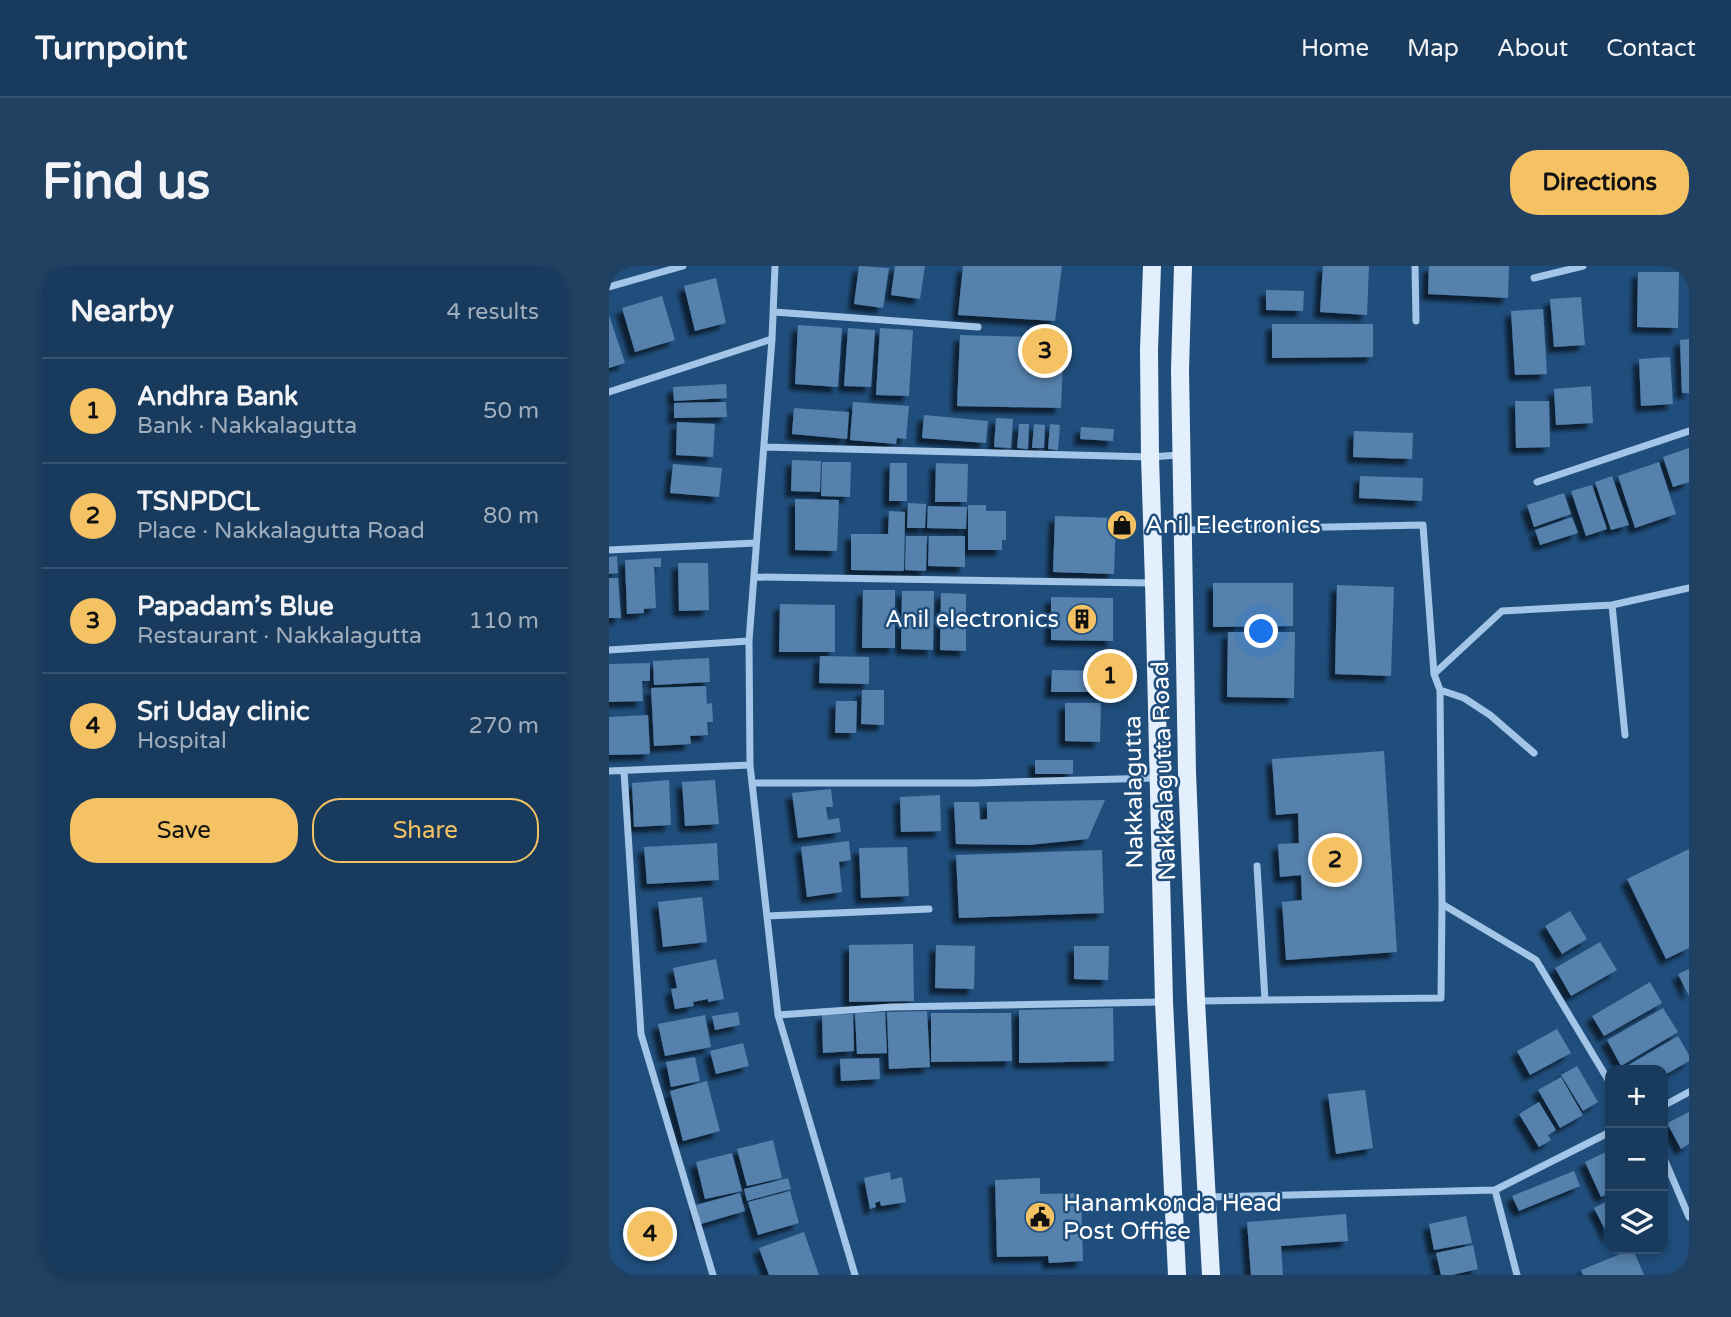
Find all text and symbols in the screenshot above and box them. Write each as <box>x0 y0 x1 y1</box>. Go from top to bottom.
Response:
text: Turnpoint <box>35 29 187 68</box>
text: Home <box>1301 34 1369 63</box>
text: Map <box>1407 34 1459 63</box>
text: About <box>1497 34 1568 63</box>
text: Contact <box>1606 34 1696 63</box>
button: Directions <box>1510 150 1689 215</box>
text: Find us <box>42 153 210 212</box>
text: Nearby <box>70 293 174 330</box>
text: 4 results <box>446 298 539 326</box>
pin: 3 <box>1022 325 1068 377</box>
text: Andhra Bank <box>137 381 298 412</box>
text: 1 <box>86 397 100 425</box>
text: 50 m <box>483 397 539 425</box>
text: Bank · Nakkalagutta <box>137 412 357 440</box>
text: TSNPDCL <box>137 486 260 517</box>
text: 2 <box>86 502 100 530</box>
text: 80 m <box>483 502 539 530</box>
shop icon: Anil Electronics <box>1105 508 1139 542</box>
place label: Anil Electronics <box>1145 511 1321 540</box>
text: Place · Nakkalagutta Road <box>137 517 425 545</box>
text: Papadam’s Blue <box>137 591 334 622</box>
building icon: Anil electronics <box>1065 602 1099 636</box>
place label: Anil electronics <box>885 605 1059 634</box>
text: 3 <box>86 607 100 635</box>
text: 110 m <box>469 607 539 635</box>
your location <box>1244 614 1278 648</box>
text: Restaurant · Nakkalagutta <box>137 622 422 650</box>
pin: 1 <box>1087 650 1133 702</box>
street label: Nakkalagutta Road <box>1146 661 1182 881</box>
text: Sri Uday clinic <box>137 696 310 727</box>
text: 4 <box>86 712 100 740</box>
text: 270 m <box>469 712 539 740</box>
street label: Nakkalagutta <box>1118 715 1150 869</box>
text: Hospital <box>137 727 227 755</box>
button: Save <box>70 798 298 863</box>
button: Share <box>312 798 539 863</box>
pin: 2 <box>1312 834 1358 886</box>
map controls <box>1605 1065 1668 1254</box>
button: + <box>1605 1065 1668 1128</box>
button: − <box>1605 1128 1668 1191</box>
place label: Hanamkonda Head Post Office <box>1063 1189 1282 1246</box>
button: layers <box>1605 1191 1668 1254</box>
public building icon: Hanamkonda Head Post Office <box>1023 1200 1057 1234</box>
pin: 4 <box>627 1208 673 1260</box>

